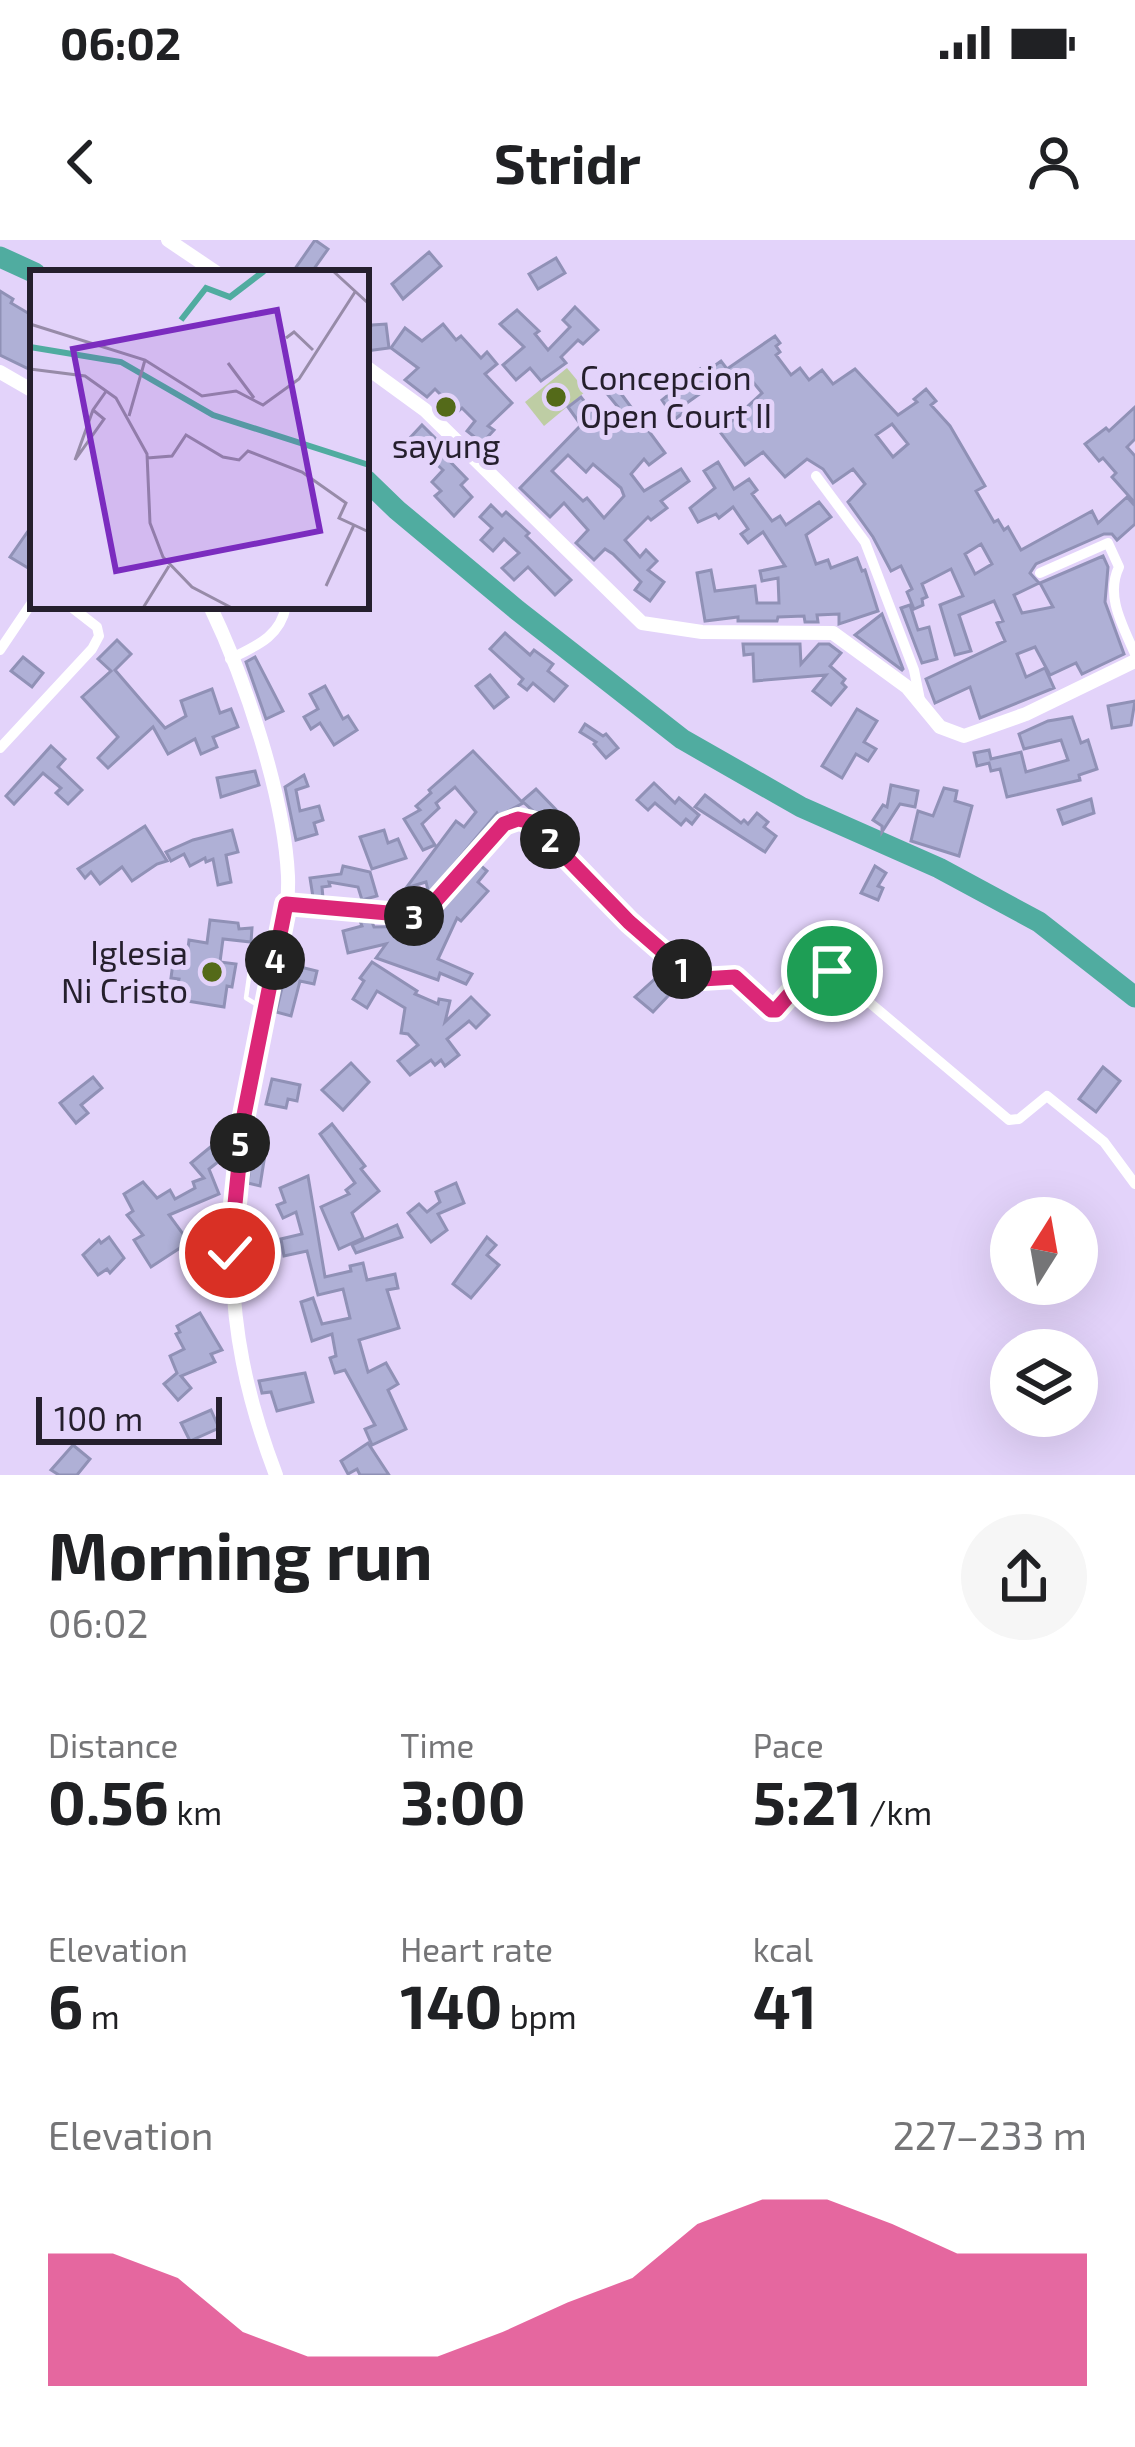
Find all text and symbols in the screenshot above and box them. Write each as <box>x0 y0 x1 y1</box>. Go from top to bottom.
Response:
text: 06:02 <box>60 15 181 69</box>
icon: back <box>48 129 114 195</box>
icon: person <box>1021 129 1087 195</box>
text: Stridr <box>494 130 641 195</box>
inset map <box>30 270 369 609</box>
place label: Concepcion Open Court II <box>580 357 772 435</box>
marker: Concepcion Open Court II <box>543 384 569 410</box>
marker: sayung <box>433 394 459 420</box>
place label: sayung <box>392 425 500 465</box>
pin: 2 <box>520 809 580 869</box>
text: 2 <box>540 819 560 859</box>
pin: 3 <box>384 886 444 946</box>
text: 3 <box>405 896 423 936</box>
pin <box>781 920 883 1022</box>
pin: 4 <box>245 930 305 990</box>
place label: Iglesia Ni Cristo <box>61 932 188 1010</box>
icon: arrive <box>799 938 865 1004</box>
pin: 1 <box>652 939 712 999</box>
text: 4 <box>264 940 286 980</box>
text: 1 <box>675 949 689 989</box>
marker: Iglesia Ni Cristo <box>199 959 225 985</box>
pin: 5 <box>210 1113 270 1173</box>
text: 5 <box>231 1123 249 1163</box>
north arrow <box>990 1197 1098 1305</box>
map controls <box>990 1197 1098 1437</box>
pin <box>179 1202 281 1304</box>
icon: check <box>197 1220 263 1286</box>
button: layers <box>990 1329 1098 1437</box>
scale bar <box>36 1391 222 1444</box>
text: 100 m <box>54 1398 143 1438</box>
text: Morning run <box>48 1514 433 1593</box>
button: share <box>961 1514 1087 1640</box>
text: 06:02 <box>48 1599 148 1646</box>
text: Distance <box>48 1725 178 1765</box>
text: Time <box>400 1725 474 1765</box>
text: Pace <box>753 1725 824 1765</box>
text: 0.56 <box>48 1765 169 1837</box>
text: 3:00 <box>400 1765 526 1837</box>
text: 5:21 <box>753 1765 862 1837</box>
text: km <box>169 1792 222 1832</box>
text: /km <box>862 1792 932 1832</box>
text: Elevation <box>48 1929 188 1969</box>
text: Heart rate <box>400 1929 553 1969</box>
text: kcal <box>753 1929 813 1969</box>
text: 6 <box>48 1969 83 2041</box>
text: 140 <box>400 1969 502 2041</box>
text: 41 <box>753 1969 817 2041</box>
text: m <box>83 1996 120 2036</box>
text: bpm <box>502 1996 577 2036</box>
text: Elevation <box>48 2111 213 2158</box>
text: 227–233 m <box>893 2111 1087 2158</box>

